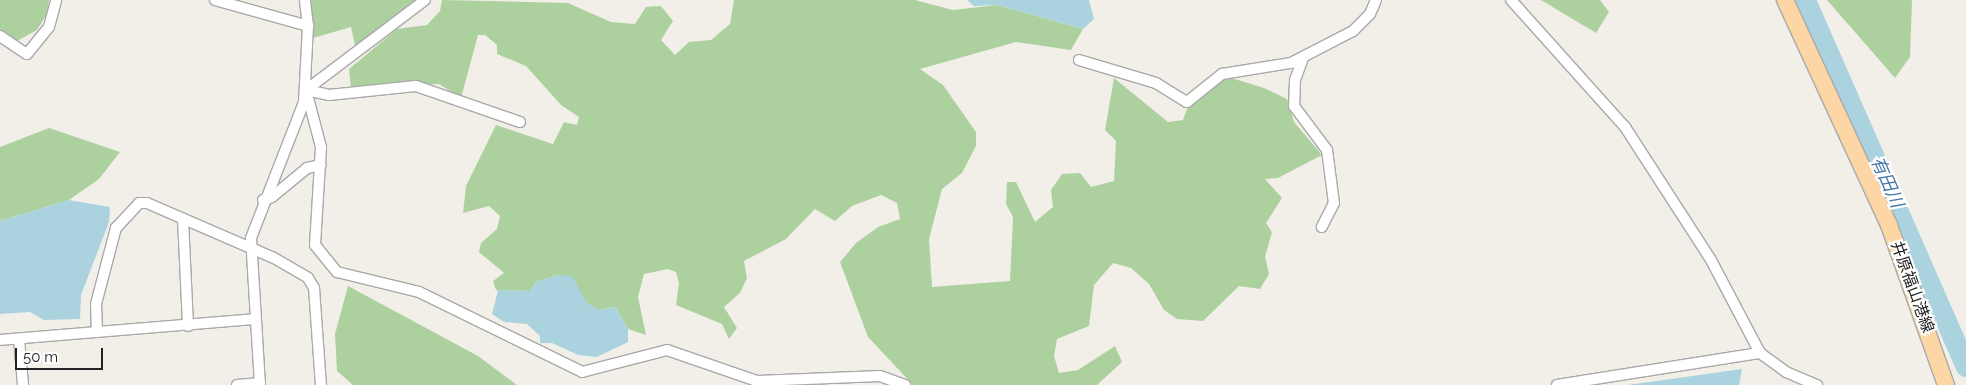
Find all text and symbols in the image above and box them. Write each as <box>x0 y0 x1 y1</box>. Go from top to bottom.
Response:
water label: 有田川 <box>1866 153 1908 211</box>
street label: 井原福山港線 <box>1887 239 1937 335</box>
scale bar <box>18 338 105 370</box>
text: 50 m <box>23 348 58 366</box>

